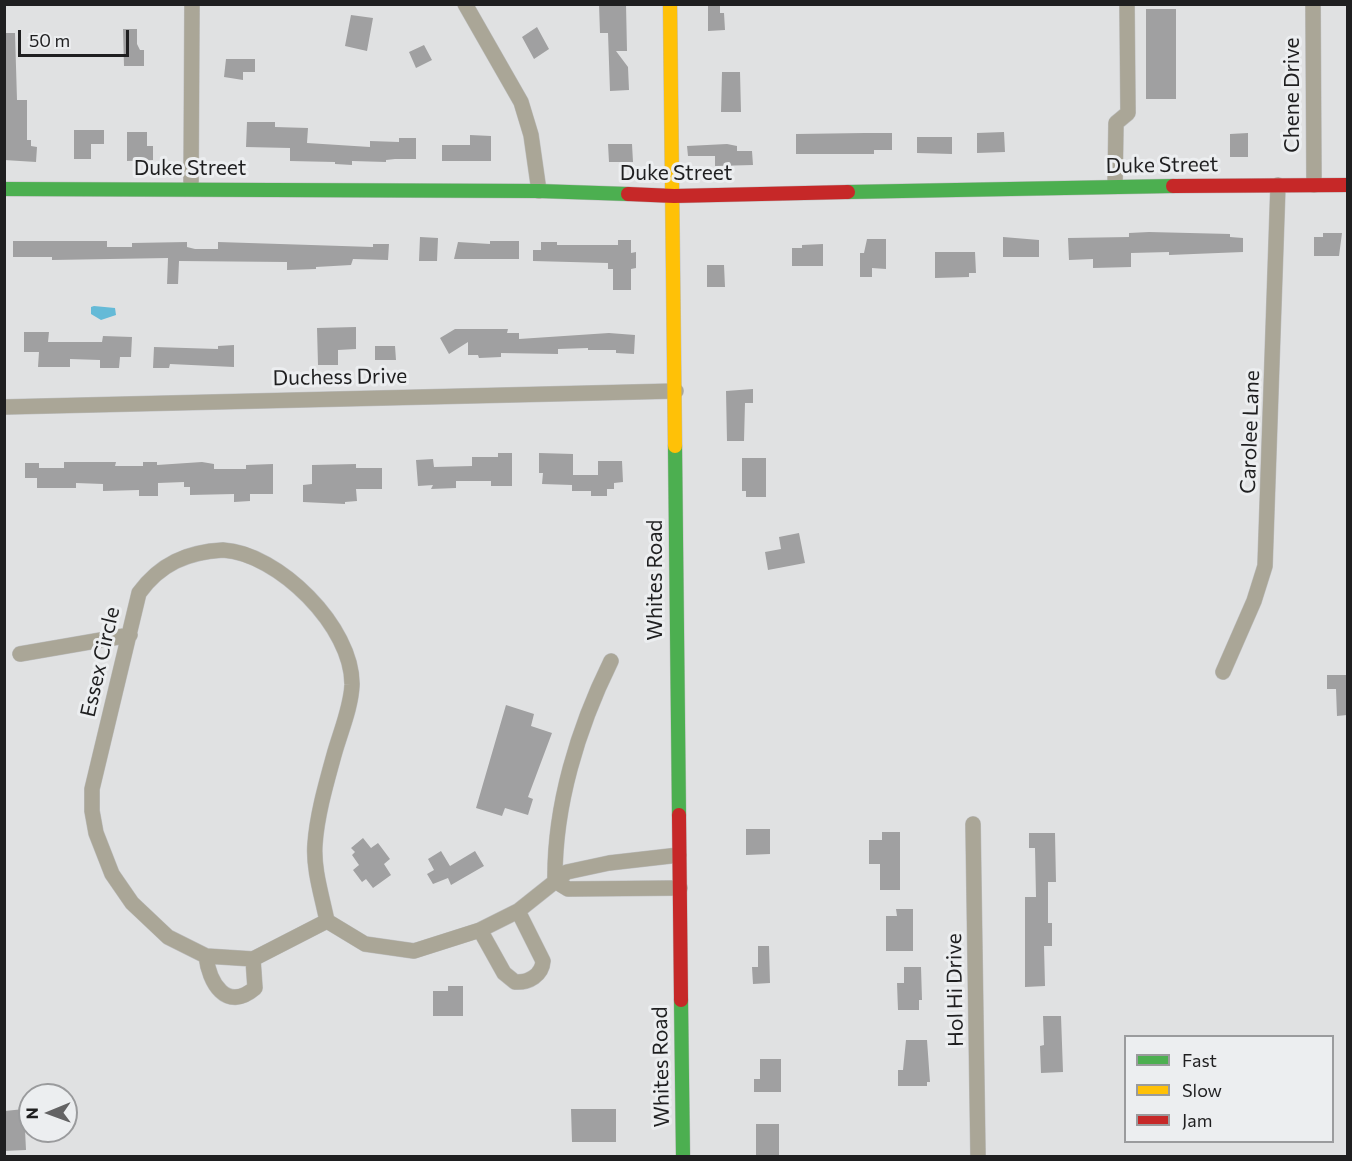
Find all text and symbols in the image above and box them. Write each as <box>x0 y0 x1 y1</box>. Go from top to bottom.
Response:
scale bar <box>21 18 132 56</box>
text: 50 m <box>29 29 70 51</box>
street label: Chene Drive <box>1279 37 1305 153</box>
street label: Duke Street <box>1106 151 1218 179</box>
street label: Duke Street <box>134 155 246 181</box>
street label: Duke Street <box>620 160 732 186</box>
street label: Duchess Drive <box>273 363 407 391</box>
street label: Carolee Lane <box>1235 370 1265 494</box>
street label: Whites Road <box>642 519 668 641</box>
street label: Essex Circle <box>75 604 125 720</box>
street label: Hol Hi Drive <box>941 933 969 1047</box>
street label: Whites Road <box>647 1006 675 1128</box>
legend <box>1124 1035 1334 1143</box>
text: Fast <box>1182 1049 1217 1071</box>
text: Slow <box>1182 1079 1222 1101</box>
north arrow <box>18 1083 78 1143</box>
text: N <box>22 1107 41 1119</box>
text: Jam <box>1182 1109 1212 1131</box>

